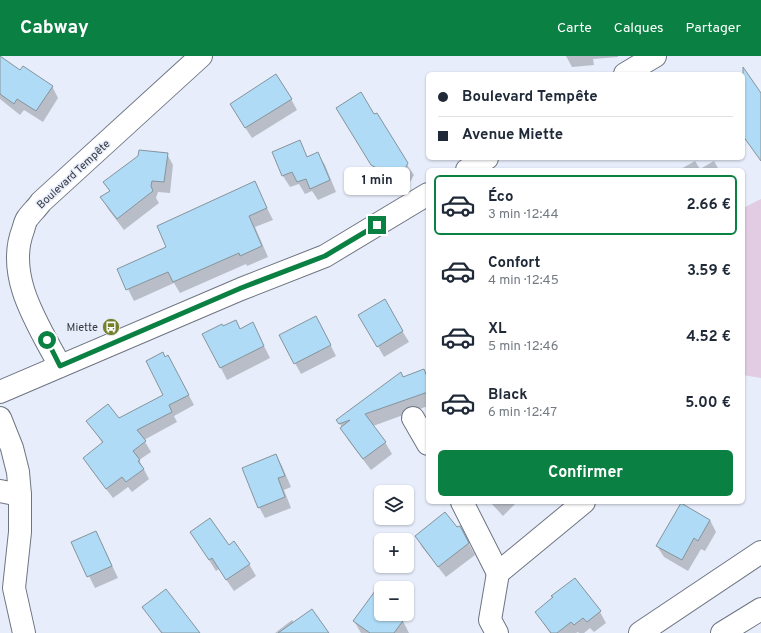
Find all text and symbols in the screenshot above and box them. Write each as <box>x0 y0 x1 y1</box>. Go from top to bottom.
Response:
text: Cabway <box>20 16 89 40</box>
text: Carte <box>557 20 592 37</box>
text: Calques <box>614 20 664 37</box>
text: Partager <box>686 20 741 37</box>
text: Boulevard Tempête <box>462 88 598 107</box>
text: Avenue Miette <box>462 126 563 145</box>
street label: Boulevard Tempête <box>34 137 113 212</box>
callout: 1 min <box>344 167 410 195</box>
text: 1 min <box>361 173 393 189</box>
icon: car <box>440 187 476 223</box>
text: Éco <box>488 188 513 207</box>
text: 2.66 € <box>686 196 731 215</box>
text: 3 min · 12:44 <box>488 207 559 223</box>
route end <box>368 216 386 234</box>
icon: car <box>440 253 476 289</box>
text: Confort <box>488 254 540 273</box>
text: 3.59 € <box>687 262 731 281</box>
text: 4 min · 12:45 <box>488 273 559 289</box>
bus stop icon: Miette <box>101 317 121 337</box>
icon: car <box>440 319 476 355</box>
text: XL <box>488 320 506 339</box>
place label: Miette <box>67 321 98 335</box>
text: 4.52 € <box>686 328 731 347</box>
route start <box>38 331 56 349</box>
text: 5 min · 12:46 <box>488 339 558 355</box>
icon: car <box>440 385 476 421</box>
text: Black <box>488 386 528 405</box>
text: 5.00 € <box>685 394 731 413</box>
text: 6 min · 12:47 <box>488 405 557 421</box>
button: Confirmer <box>438 450 733 496</box>
map controls <box>374 485 414 621</box>
button: layers <box>374 485 414 525</box>
button: + <box>374 533 414 573</box>
button: − <box>374 581 414 621</box>

